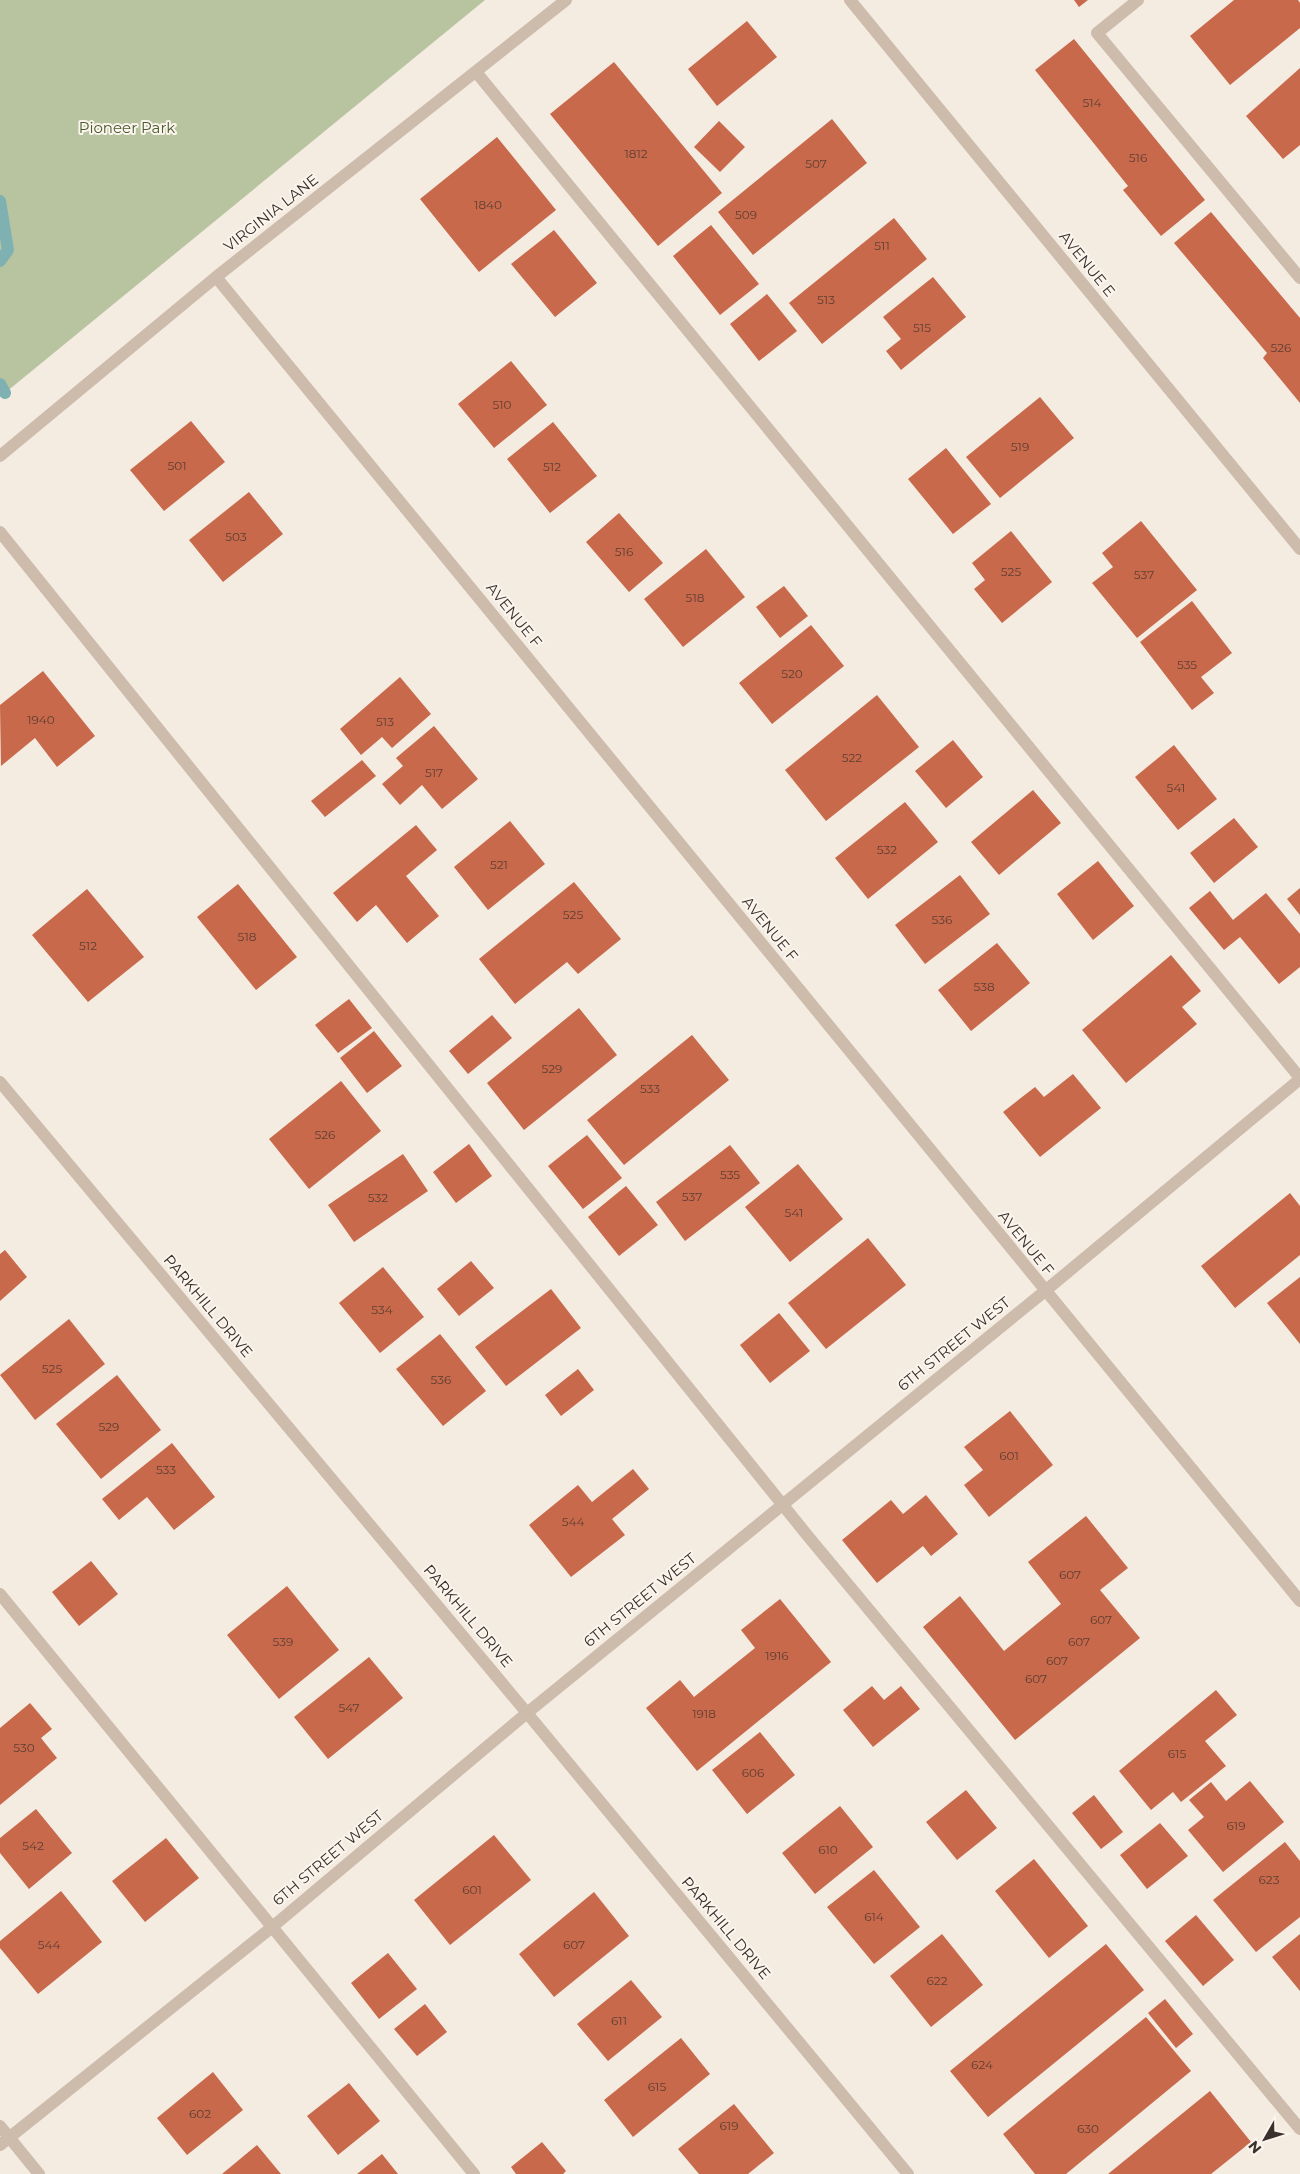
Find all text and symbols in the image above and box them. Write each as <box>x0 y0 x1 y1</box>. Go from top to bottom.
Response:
house number: 514 <box>1082 95 1102 110</box>
park label: Pioneer Park <box>79 118 175 137</box>
house number: 1812 <box>624 146 648 161</box>
house number: 516 <box>1129 150 1147 165</box>
house number: 507 <box>805 156 827 171</box>
street label: VIRGINIA LANE <box>220 170 322 255</box>
house number: 1840 <box>474 197 502 212</box>
house number: 509 <box>735 207 757 222</box>
street label: AVENUE E <box>1055 227 1119 300</box>
house number: 511 <box>874 238 890 253</box>
house number: 513 <box>817 292 835 307</box>
house number: 515 <box>913 320 931 335</box>
house number: 526 <box>1271 340 1291 355</box>
house number: 510 <box>492 397 512 412</box>
house number: 519 <box>1011 439 1029 454</box>
house number: 501 <box>167 458 187 473</box>
house number: 512 <box>543 459 561 474</box>
house number: 503 <box>225 529 247 544</box>
house number: 516 <box>615 544 633 559</box>
house number: 525 <box>1001 564 1021 579</box>
house number: 537 <box>1134 567 1154 582</box>
street label: AVENUE F <box>482 578 546 651</box>
house number: 518 <box>686 590 705 605</box>
house number: 535 <box>1177 657 1197 672</box>
house number: 520 <box>781 666 803 681</box>
house number: 1940 <box>27 712 55 727</box>
house number: 513 <box>376 714 394 729</box>
house number: 522 <box>842 750 862 765</box>
house number: 517 <box>425 765 443 780</box>
house number: 541 <box>1167 780 1185 795</box>
house number: 532 <box>877 842 897 857</box>
house number: 521 <box>490 857 508 872</box>
street label: AVENUE F <box>738 892 802 965</box>
house number: 525 <box>563 907 583 922</box>
house number: 536 <box>932 912 952 927</box>
house number: 518 <box>238 929 257 944</box>
house number: 512 <box>79 938 97 953</box>
house number: 538 <box>973 979 995 994</box>
house number: 529 <box>542 1061 562 1076</box>
house number: 533 <box>640 1081 660 1096</box>
house number: 526 <box>315 1127 335 1142</box>
house number: 535 <box>720 1167 740 1182</box>
house number: 537 <box>682 1189 702 1204</box>
house number: 532 <box>368 1190 388 1205</box>
house number: 541 <box>785 1205 803 1220</box>
street label: AVENUE F <box>994 1206 1058 1279</box>
street label: PARKHILL DRIVE <box>160 1250 257 1361</box>
street label: 6TH STREET WEST <box>894 1292 1014 1395</box>
house number: 534 <box>371 1302 393 1317</box>
house number: 525 <box>42 1361 62 1376</box>
house number: 536 <box>431 1372 451 1387</box>
house number: 529 <box>99 1419 119 1434</box>
house number: 601 <box>999 1448 1019 1463</box>
house number: 533 <box>156 1462 176 1477</box>
house number: 544 <box>562 1514 584 1529</box>
street label: 6TH STREET WEST <box>580 1548 700 1651</box>
street label: PARKHILL DRIVE <box>420 1560 517 1671</box>
house number: 607 <box>1059 1567 1081 1582</box>
house number: 607 <box>1090 1612 1112 1627</box>
house number: 539 <box>273 1634 293 1649</box>
house number: 607 <box>1068 1634 1090 1649</box>
house number: 1916 <box>765 1648 789 1663</box>
house number: 607 <box>1046 1653 1068 1668</box>
house number: 607 <box>1025 1671 1047 1686</box>
house number: 547 <box>338 1700 360 1715</box>
house number: 1918 <box>692 1706 716 1721</box>
house number: 530 <box>13 1740 35 1755</box>
house number: 615 <box>1168 1746 1186 1761</box>
house number: 606 <box>742 1765 764 1780</box>
street label: 6TH STREET WEST <box>268 1805 387 1910</box>
house number: 619 <box>1227 1818 1245 1833</box>
house number: 542 <box>22 1838 44 1853</box>
house number: 610 <box>818 1842 838 1857</box>
street label: PARKHILL DRIVE <box>678 1872 775 1983</box>
house number: 623 <box>1259 1872 1280 1887</box>
house number: 601 <box>462 1882 482 1897</box>
house number: 614 <box>864 1909 884 1924</box>
house number: 544 <box>38 1937 60 1952</box>
house number: 607 <box>563 1937 585 1952</box>
house number: 622 <box>927 1973 948 1988</box>
house number: 611 <box>611 2013 627 2028</box>
house number: 624 <box>971 2057 993 2072</box>
house number: 615 <box>648 2079 666 2094</box>
house number: 602 <box>189 2106 211 2121</box>
north arrow <box>1240 2114 1290 2164</box>
house number: 619 <box>720 2118 738 2133</box>
house number: 630 <box>1077 2121 1099 2136</box>
text: N <box>1244 2137 1265 2157</box>

